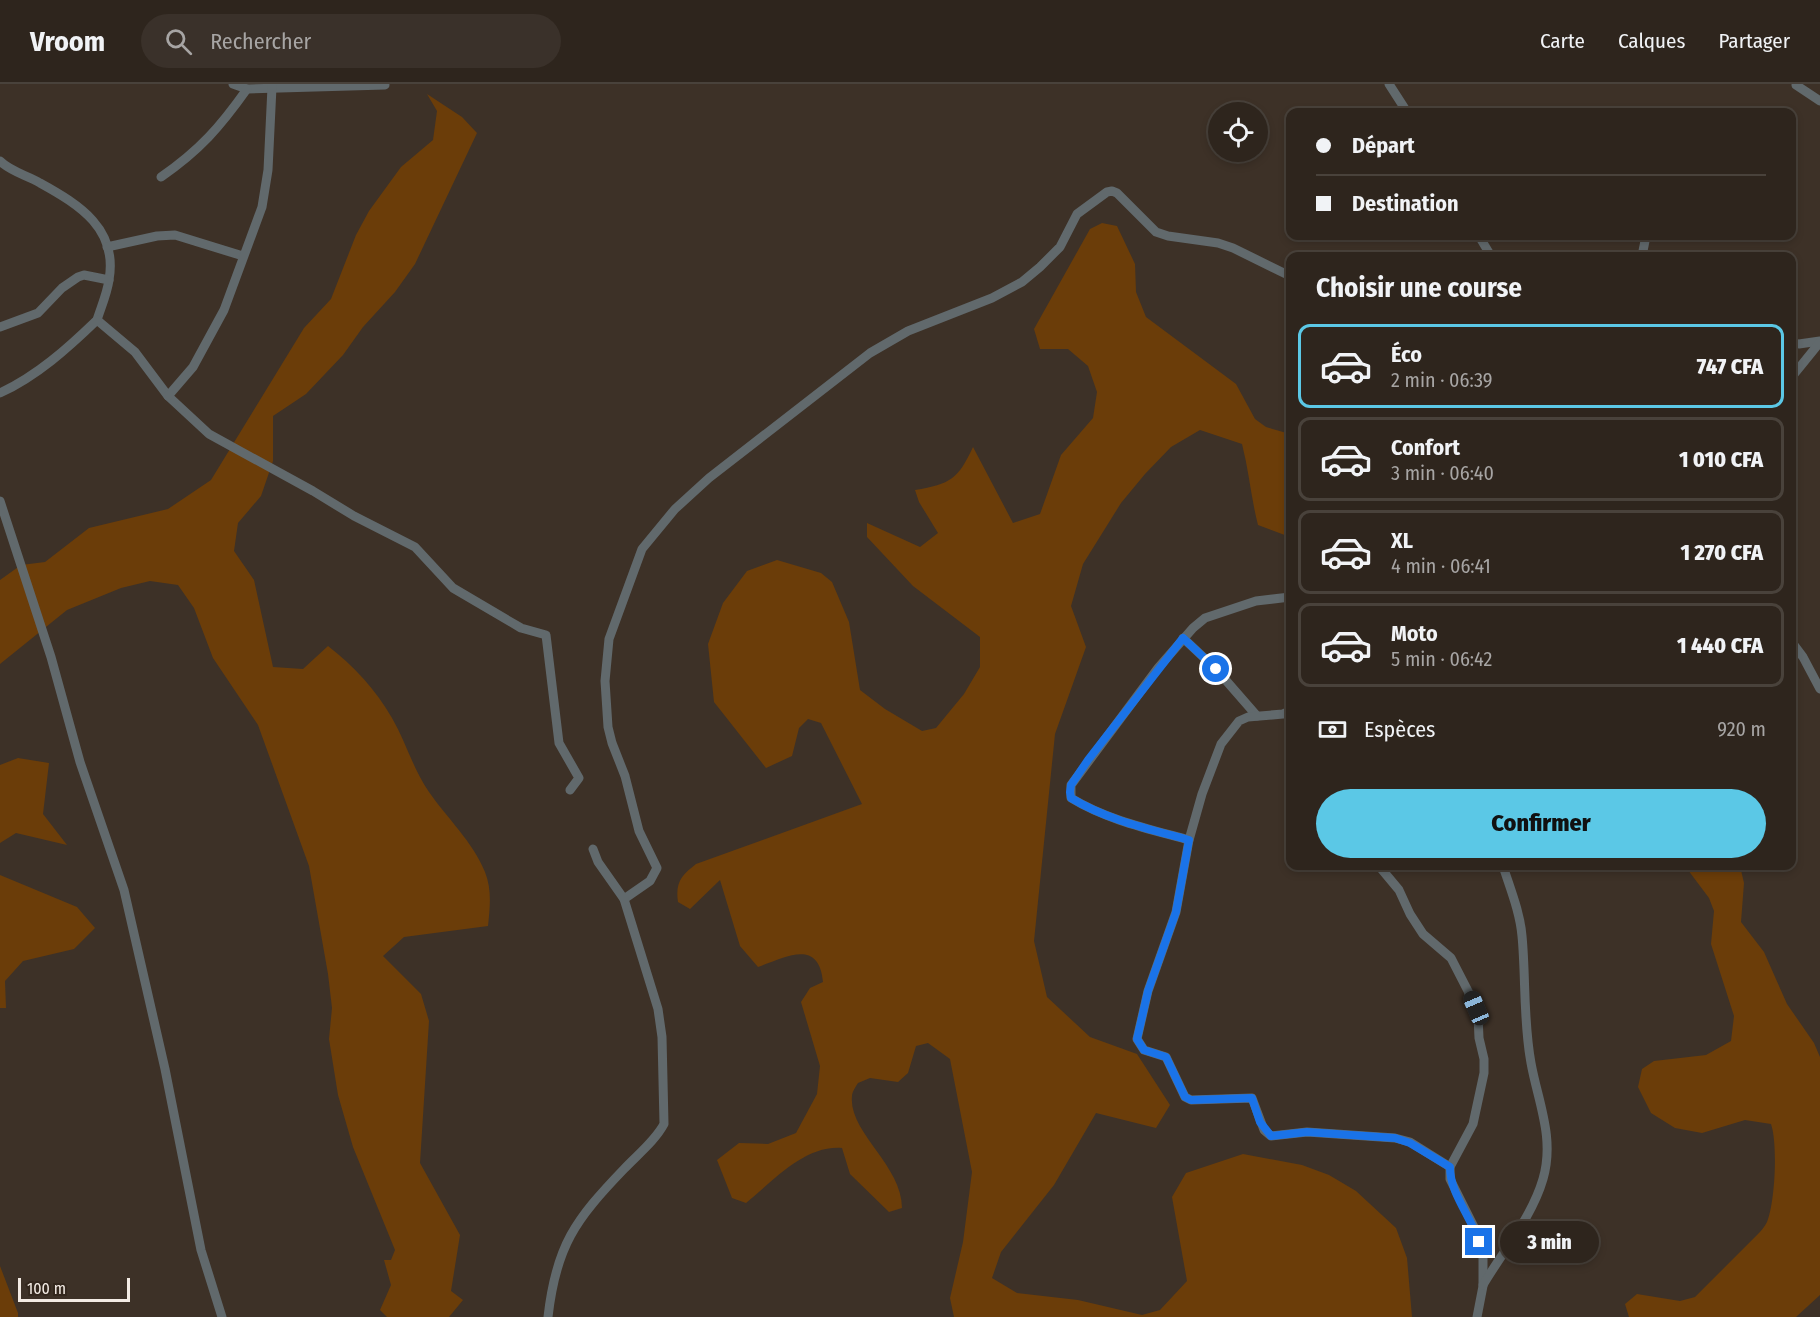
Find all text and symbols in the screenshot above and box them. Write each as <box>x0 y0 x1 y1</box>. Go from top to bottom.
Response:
search box <box>141 14 561 68</box>
text: Vroom <box>30 25 105 58</box>
icon: search <box>162 25 195 58</box>
text: Rechercher <box>210 28 311 55</box>
text: Carte <box>1540 28 1585 54</box>
text: Calques <box>1618 28 1685 54</box>
text: Partager <box>1718 28 1790 54</box>
map controls <box>1208 102 1268 162</box>
button: locate <box>1208 102 1268 162</box>
text: Départ <box>1352 132 1415 159</box>
text: Destination <box>1352 190 1459 217</box>
text: Choisir une course <box>1316 272 1522 304</box>
icon: car <box>1319 339 1373 393</box>
text: Éco <box>1391 341 1422 368</box>
text: 747 CFA <box>1697 353 1763 380</box>
text: 2 min · 06:39 <box>1391 368 1492 392</box>
icon: car <box>1319 432 1373 486</box>
text: Confort <box>1391 434 1460 461</box>
text: 1 010 CFA <box>1679 446 1763 473</box>
text: 3 min · 06:40 <box>1391 461 1494 485</box>
icon: car <box>1319 525 1373 579</box>
text: XL <box>1391 527 1413 554</box>
text: 1 270 CFA <box>1681 539 1763 566</box>
text: 4 min · 06:41 <box>1391 554 1491 578</box>
icon: car <box>1319 618 1373 672</box>
text: Moto <box>1391 620 1438 647</box>
text: 1 440 CFA <box>1677 632 1763 659</box>
text: 5 min · 06:42 <box>1391 647 1492 671</box>
route start <box>1202 655 1229 682</box>
icon: cash <box>1316 713 1349 746</box>
text: Espèces <box>1364 716 1435 743</box>
text: 920 m <box>1717 717 1766 741</box>
button: Confirmer <box>1316 789 1766 858</box>
car <box>1461 988 1491 1028</box>
callout: 3 min <box>1500 1221 1599 1263</box>
route end <box>1465 1228 1492 1255</box>
text: 3 min <box>1527 1230 1572 1254</box>
scale bar <box>18 1275 130 1302</box>
text: 100 m <box>27 1279 66 1298</box>

